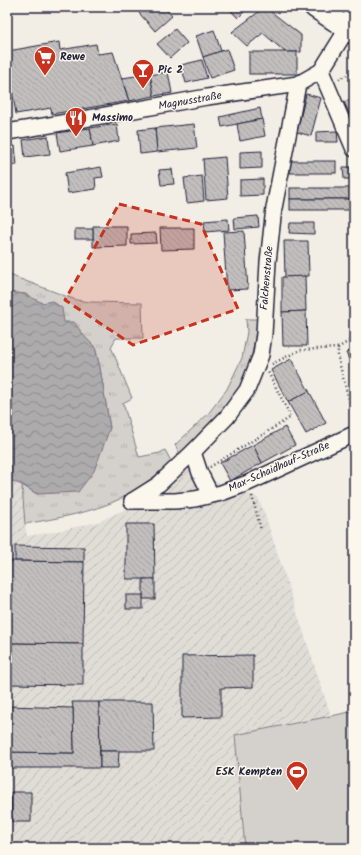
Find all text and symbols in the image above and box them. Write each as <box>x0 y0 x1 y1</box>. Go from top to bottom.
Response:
supermarket icon: Rewe <box>32 44 58 77</box>
place label: Rewe <box>60 48 86 66</box>
bar icon: Pic 2 <box>130 57 156 90</box>
place label: Pic 2 <box>158 61 183 79</box>
street label: Magnusstraße <box>157 87 223 115</box>
restaurant icon: Massimo <box>63 105 89 138</box>
place label: Massimo <box>92 109 133 127</box>
street label: Falchenstraße <box>255 245 279 311</box>
street label: Max-Schaidhauf-Straße <box>225 437 333 497</box>
sports icon: ESK Kempten <box>284 759 310 792</box>
place label: ESK Kempten <box>216 763 282 781</box>

